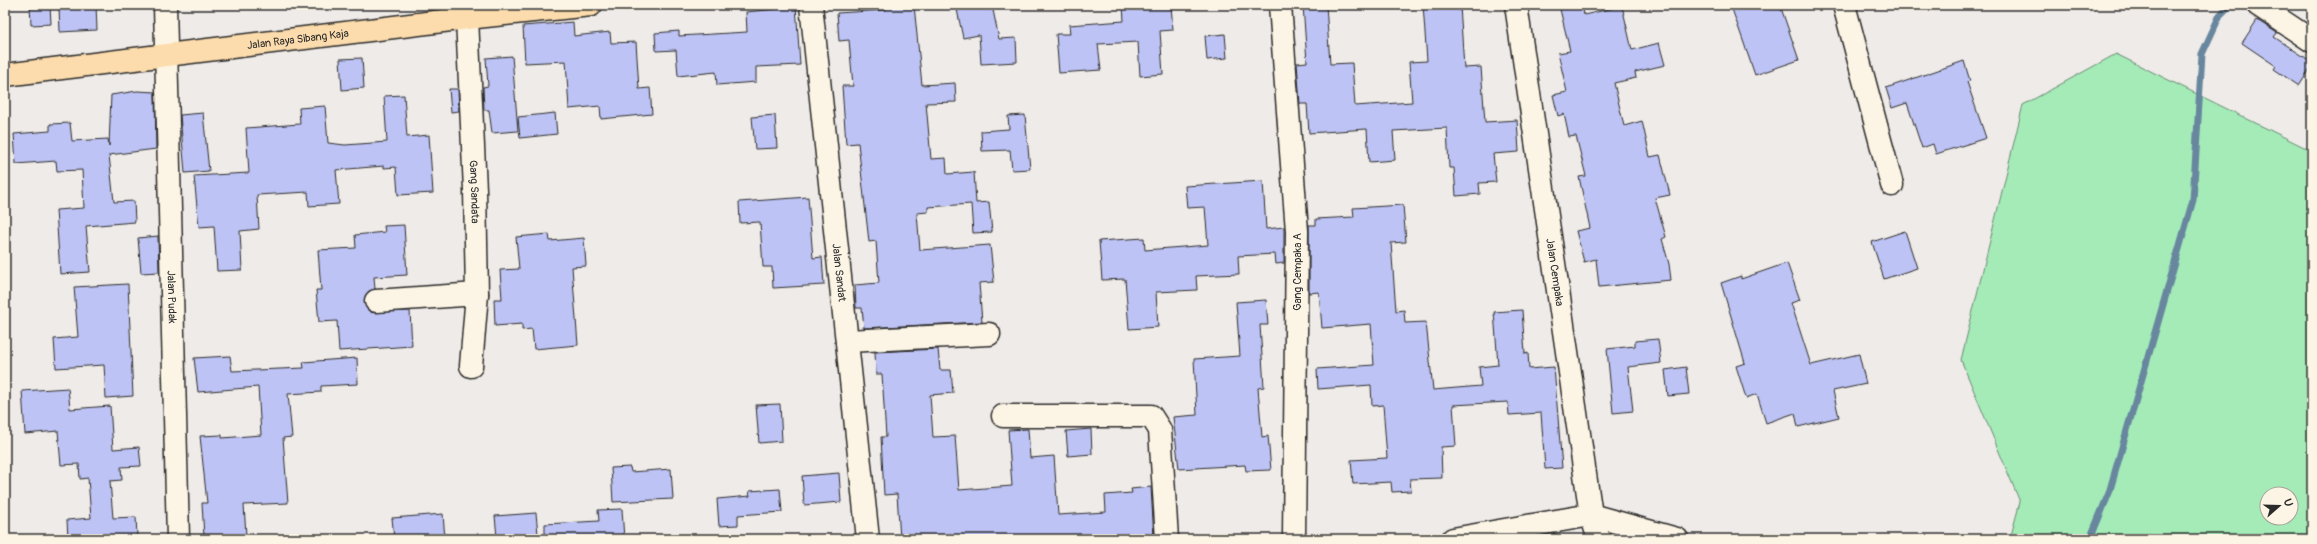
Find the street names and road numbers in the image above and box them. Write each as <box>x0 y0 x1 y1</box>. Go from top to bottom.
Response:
street label: Jalan Raya Sibang Kaja <box>246 27 349 52</box>
street label: Gang Sandata <box>467 160 482 224</box>
street label: Gang Cempaka A <box>1291 233 1304 311</box>
street label: Jalan Cempaka <box>1543 237 1566 307</box>
street label: Jalan Sandat <box>829 243 849 303</box>
street label: Jalan Pudak <box>164 270 179 324</box>

